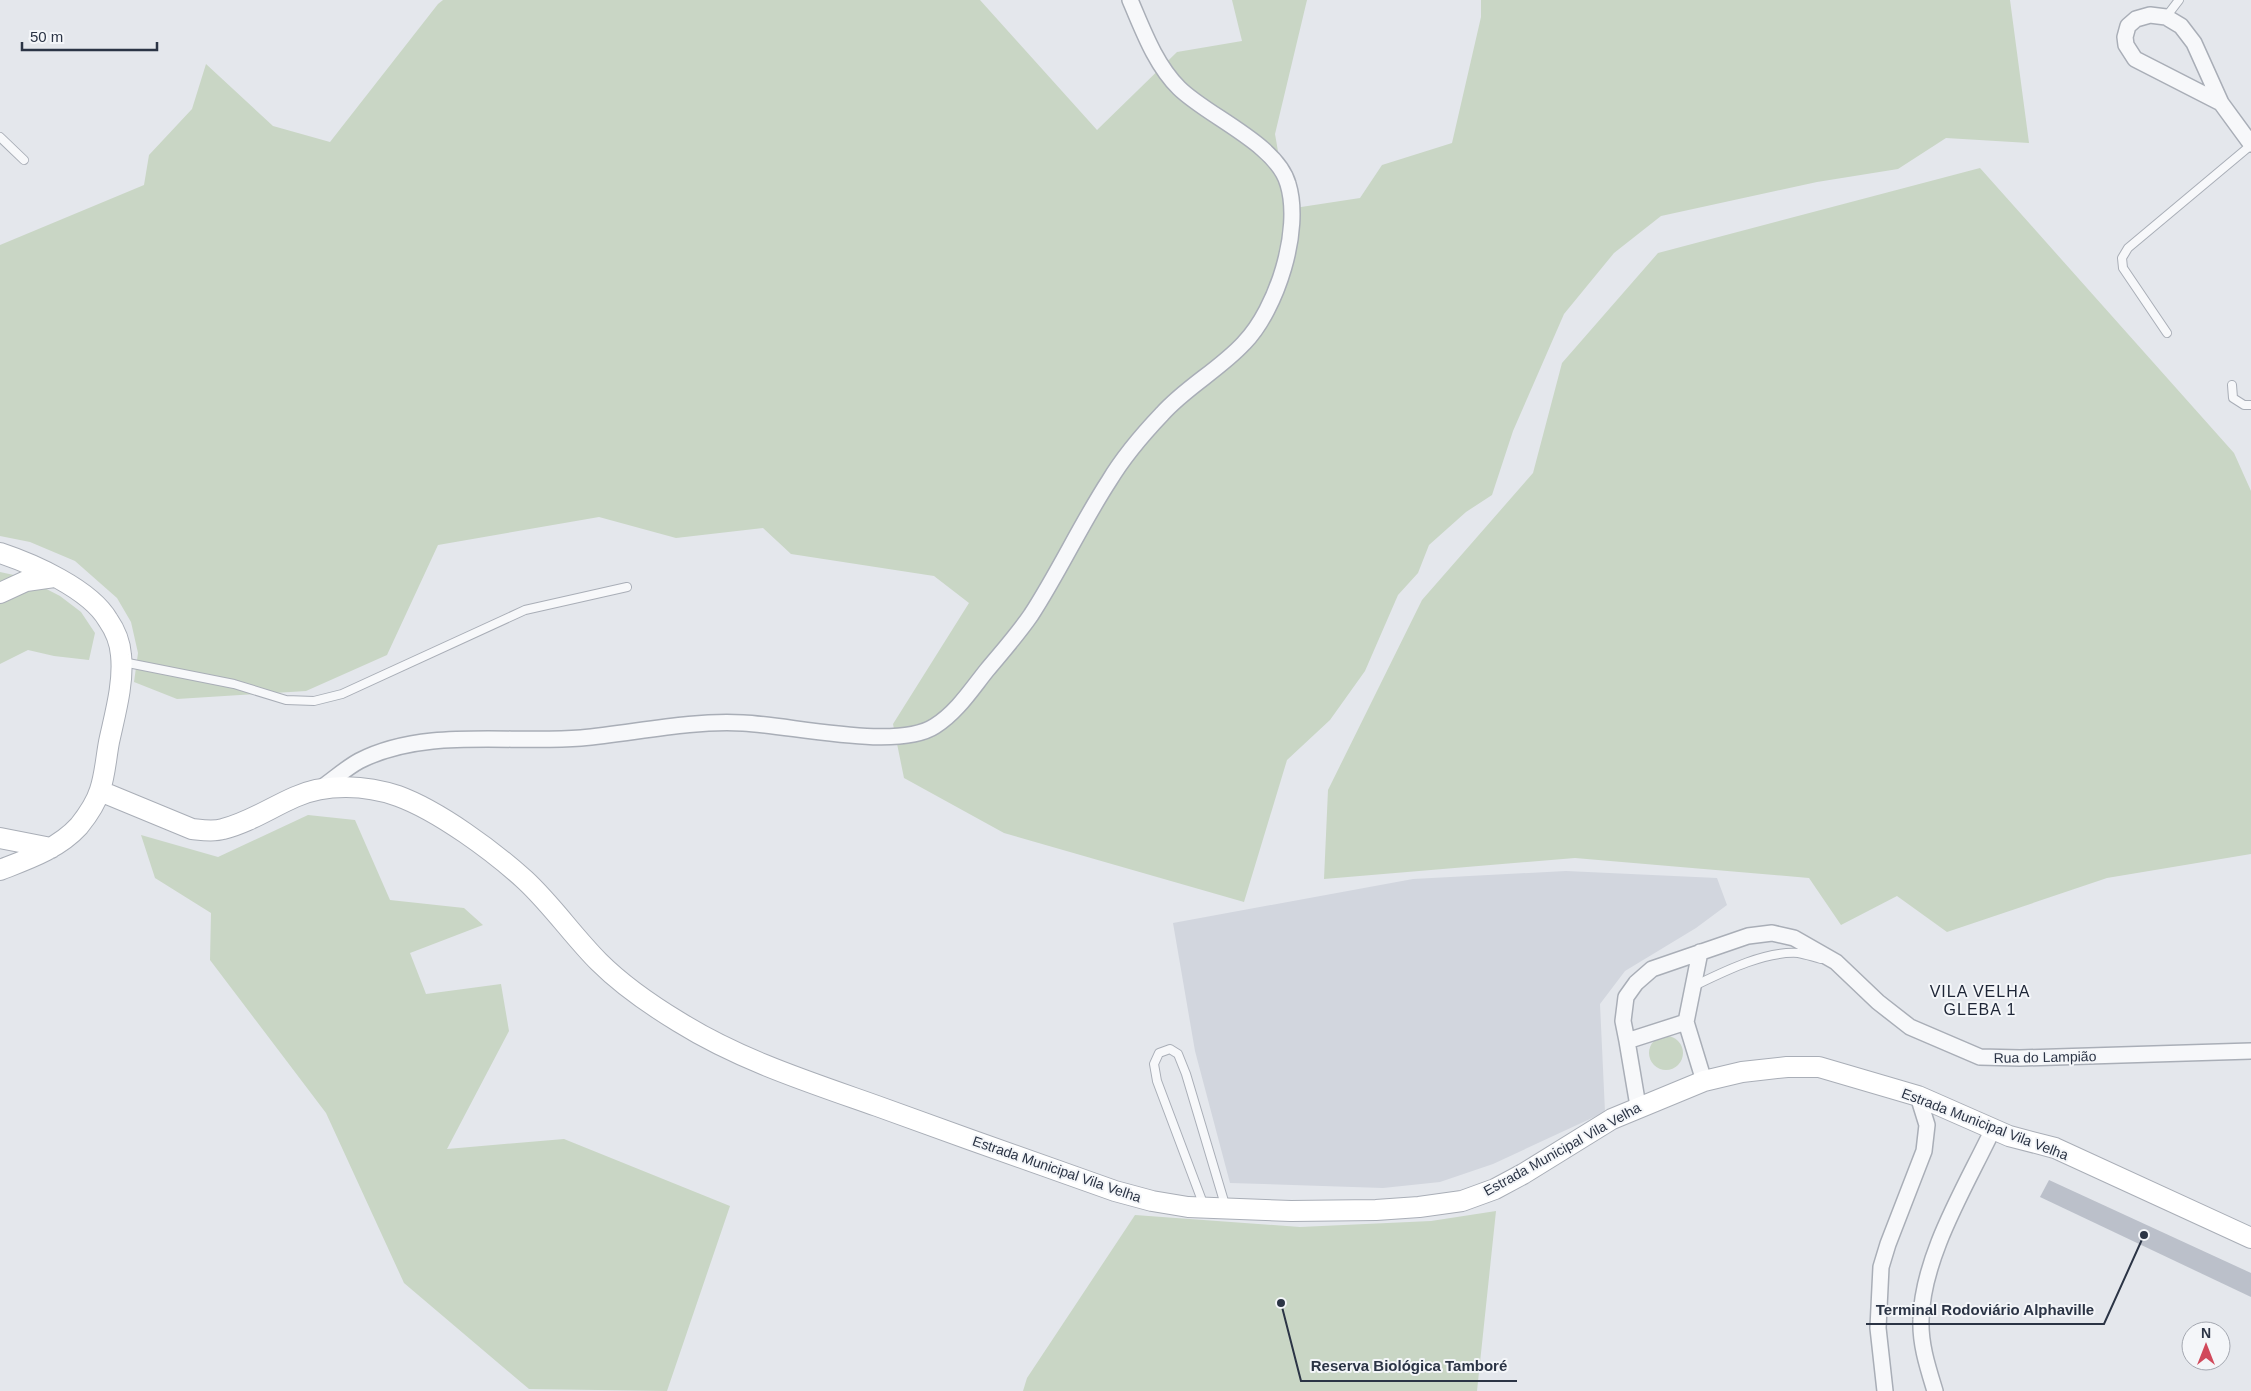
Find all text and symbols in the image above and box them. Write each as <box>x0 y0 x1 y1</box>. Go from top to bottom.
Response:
scale bar <box>22 20 158 52</box>
text: 50 m <box>30 28 63 45</box>
district label: VILA VELHA GLEBA 1 <box>1930 983 2030 1018</box>
street label: Rua do Lampião <box>1993 1048 2097 1066</box>
street label: Estrada Municipal Vila Velha <box>1899 1085 2071 1163</box>
street label: Estrada Municipal Vila Velha <box>1481 1099 1644 1199</box>
street label: Estrada Municipal Vila Velha <box>971 1133 1144 1205</box>
callout: Terminal Rodoviário Alphaville <box>1866 1294 2104 1324</box>
text: Terminal Rodoviário Alphaville <box>1876 1301 2094 1318</box>
north arrow <box>2181 1321 2231 1371</box>
text: N <box>2201 1325 2211 1341</box>
callout: Reserva Biológica Tamboré <box>1301 1351 1517 1381</box>
text: Reserva Biológica Tamboré <box>1311 1357 1507 1374</box>

